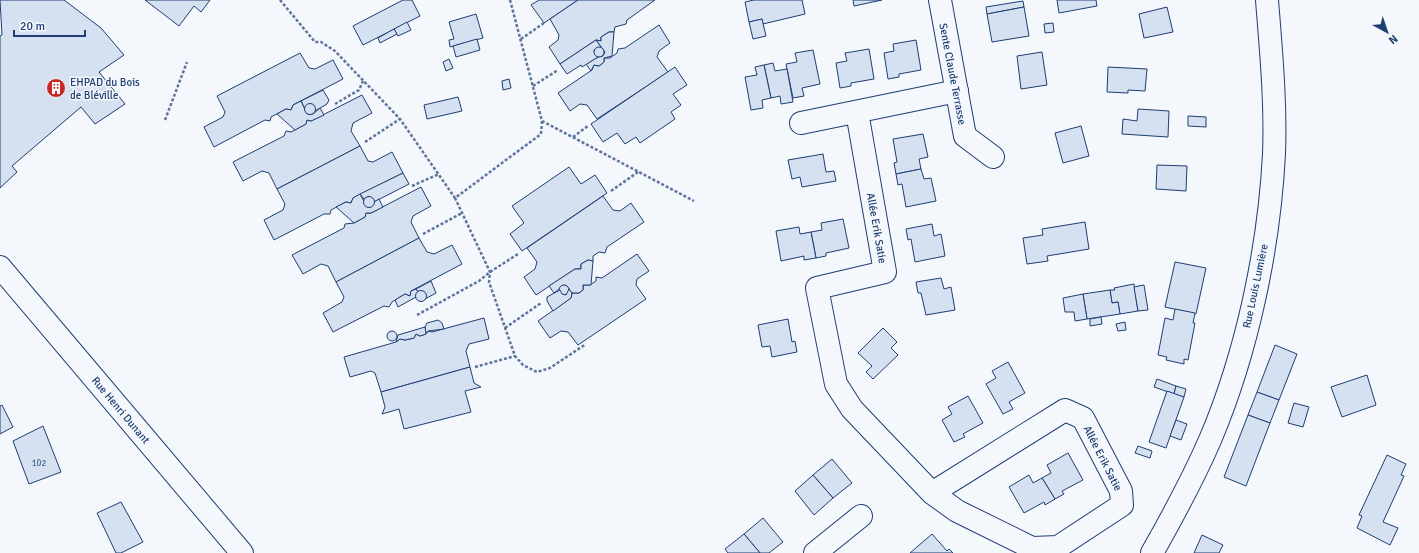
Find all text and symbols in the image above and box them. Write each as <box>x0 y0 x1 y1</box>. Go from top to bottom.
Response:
scale bar <box>14 12 85 38</box>
north arrow <box>1367 12 1407 52</box>
text: 20 m <box>20 19 45 34</box>
street label: Sente Claude Terrasse <box>936 22 969 126</box>
text: N <box>1386 32 1400 47</box>
place label: EHPAD du Bois de Bléville <box>70 76 140 102</box>
building icon: EHPAD du Bois de Bléville <box>45 77 67 99</box>
street label: Allée Erik Satie <box>864 192 889 264</box>
street label: Rue Louis Lumière <box>1240 243 1271 329</box>
street label: Rue Henri Dunant <box>89 374 153 447</box>
street label: Allée Erik Satie <box>1080 423 1125 493</box>
house number: 102 <box>32 458 46 469</box>

